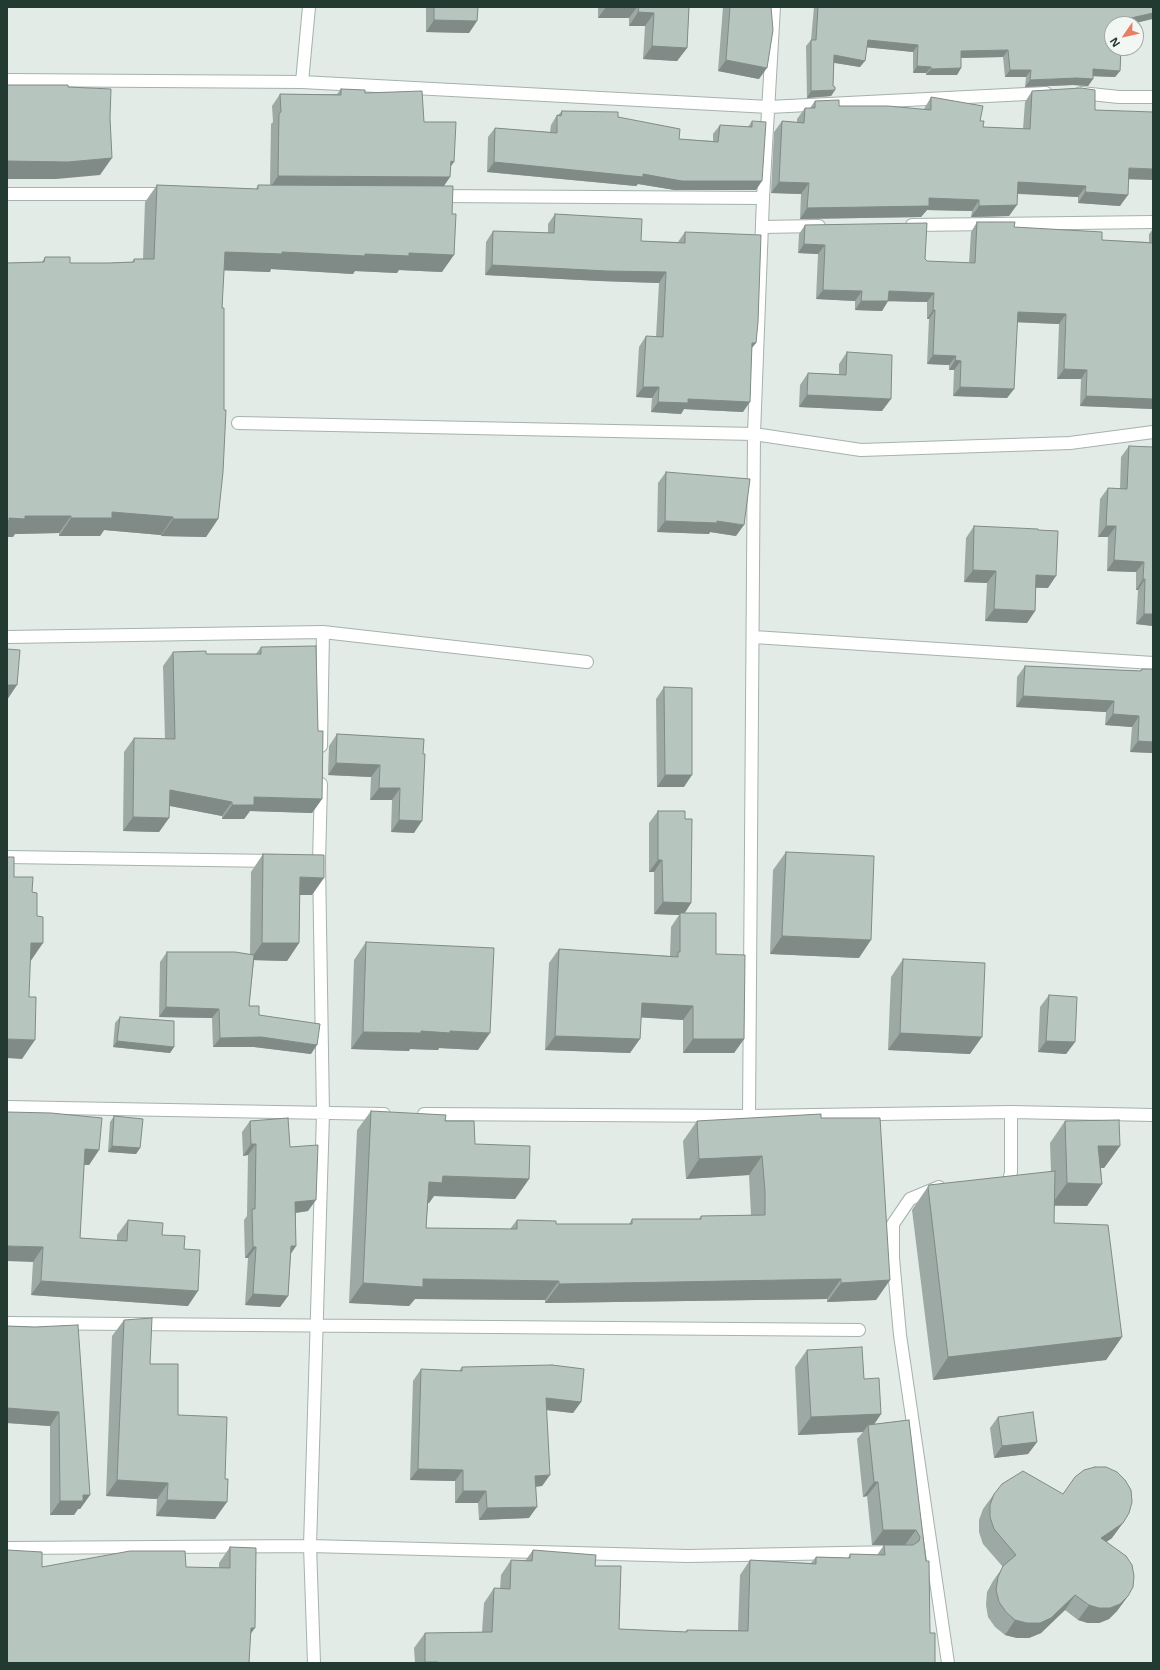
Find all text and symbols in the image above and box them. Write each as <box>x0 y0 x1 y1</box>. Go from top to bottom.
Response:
north arrow <box>1104 16 1144 56</box>
text: N <box>1106 35 1123 50</box>

